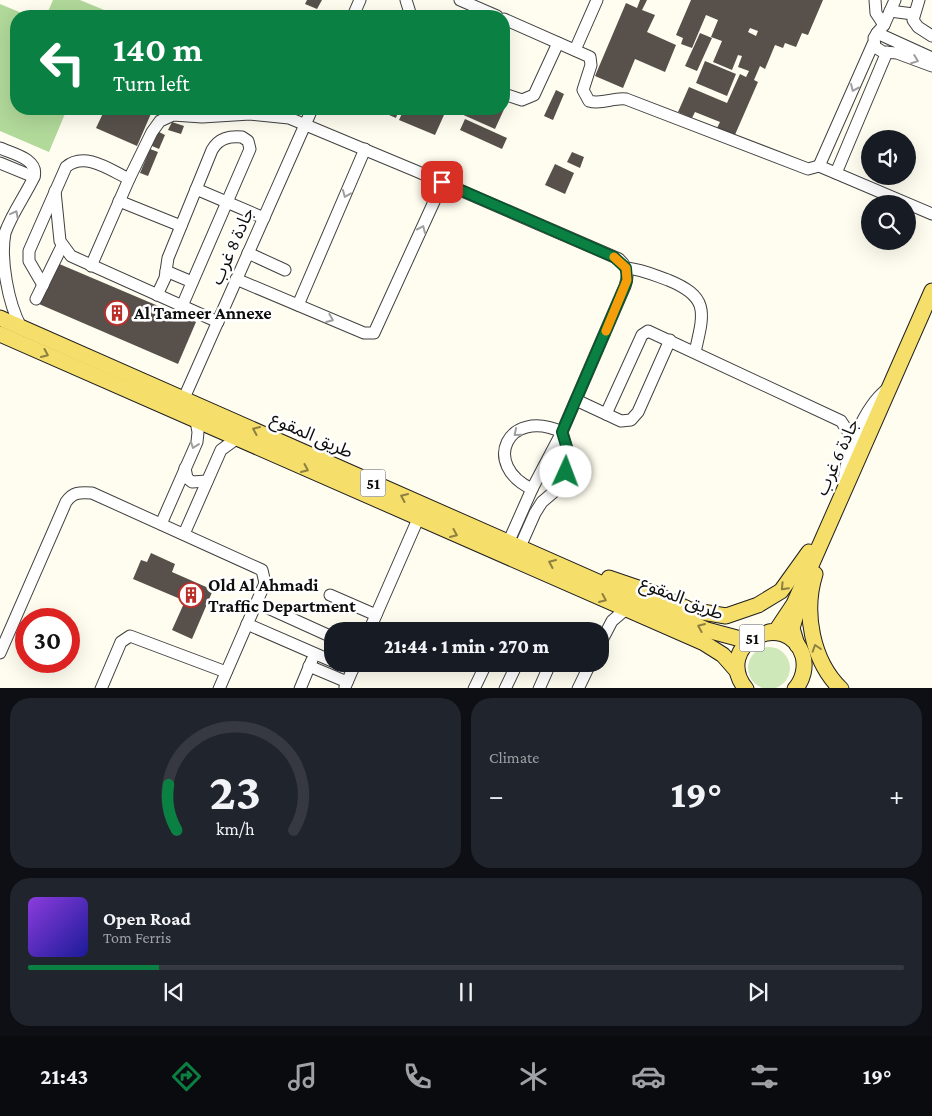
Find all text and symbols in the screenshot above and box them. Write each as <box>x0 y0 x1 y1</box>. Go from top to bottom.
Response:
icon: left <box>30 30 95 95</box>
text: 140 m <box>113 30 203 69</box>
one-way arrow <box>910 53 919 64</box>
text: Turn left <box>113 71 190 96</box>
one-way arrow <box>850 83 861 92</box>
map controls <box>861 130 916 250</box>
button: sound <box>861 130 916 185</box>
pin <box>421 161 463 203</box>
icon: arrive <box>428 168 456 196</box>
one-way arrow <box>342 189 353 198</box>
button: search <box>861 195 916 250</box>
street label: جادة 8 غرب <box>206 204 259 288</box>
one-way arrow <box>9 210 19 219</box>
one-way arrow <box>415 225 426 234</box>
building icon: Al Tameer Annexe <box>104 300 130 326</box>
place label: Al Tameer Annexe <box>133 303 272 323</box>
one-way arrow <box>325 312 334 323</box>
one-way arrow <box>39 347 48 357</box>
street label: طريق المقوع <box>266 408 356 466</box>
street label: جادة 6 غرب <box>811 416 864 499</box>
one-way arrow <box>252 426 261 437</box>
one-way arrow <box>513 427 522 436</box>
one-way arrow <box>190 440 200 449</box>
position arrow <box>539 445 591 497</box>
one-way arrow <box>300 463 309 474</box>
road number: 51 <box>360 469 386 496</box>
one-way arrow <box>400 492 409 503</box>
one-way arrow <box>449 528 458 539</box>
one-way arrow <box>548 558 557 569</box>
street label: طريق المقوع <box>636 572 727 627</box>
place label: Old Al Ahmadi Traffic Department <box>208 575 356 616</box>
one-way arrow <box>781 581 790 590</box>
building icon: Old Al Ahmadi Traffic Department <box>178 582 204 608</box>
one-way arrow <box>598 592 607 603</box>
speed limit sign: 30 <box>15 608 80 673</box>
one-way arrow <box>698 623 706 633</box>
road number: 51 <box>740 624 764 651</box>
text: 21:44 · 1 min · 270 m <box>384 636 549 657</box>
one-way arrow <box>812 644 822 652</box>
text: Climate <box>489 749 539 766</box>
text: 23 <box>210 762 261 820</box>
text: 19° <box>671 773 722 815</box>
text: − <box>489 780 504 811</box>
text: + <box>889 780 904 811</box>
text: km/h <box>216 819 255 839</box>
text: Open Road <box>103 908 191 929</box>
text: Tom Ferris <box>103 929 171 946</box>
icon: previous <box>160 978 188 1006</box>
icon: pause <box>452 978 480 1006</box>
icon: next <box>744 978 772 1006</box>
icon: directions <box>169 1059 204 1094</box>
icon: music <box>285 1059 320 1094</box>
icon: phone <box>400 1059 435 1094</box>
icon: climate <box>516 1059 551 1094</box>
icon: car <box>631 1059 666 1094</box>
icon: filters <box>747 1059 782 1094</box>
text: 21:43 <box>40 1064 88 1089</box>
text: 19° <box>863 1064 892 1089</box>

